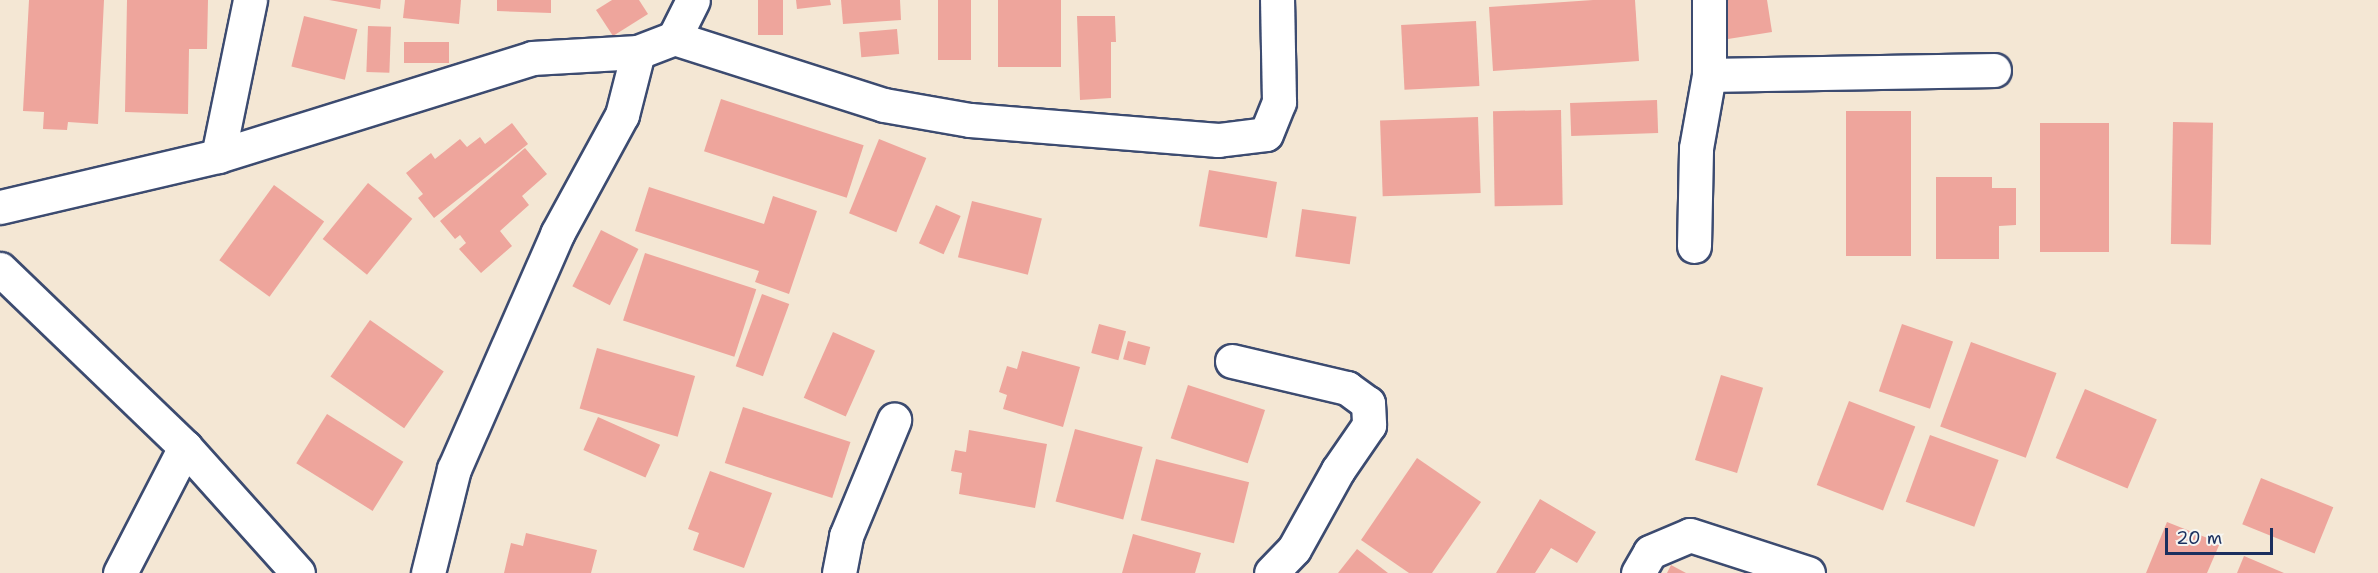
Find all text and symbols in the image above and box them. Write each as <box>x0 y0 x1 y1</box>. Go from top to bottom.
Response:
scale bar <box>2168 516 2276 554</box>
text: 20 m <box>2176 526 2222 550</box>

